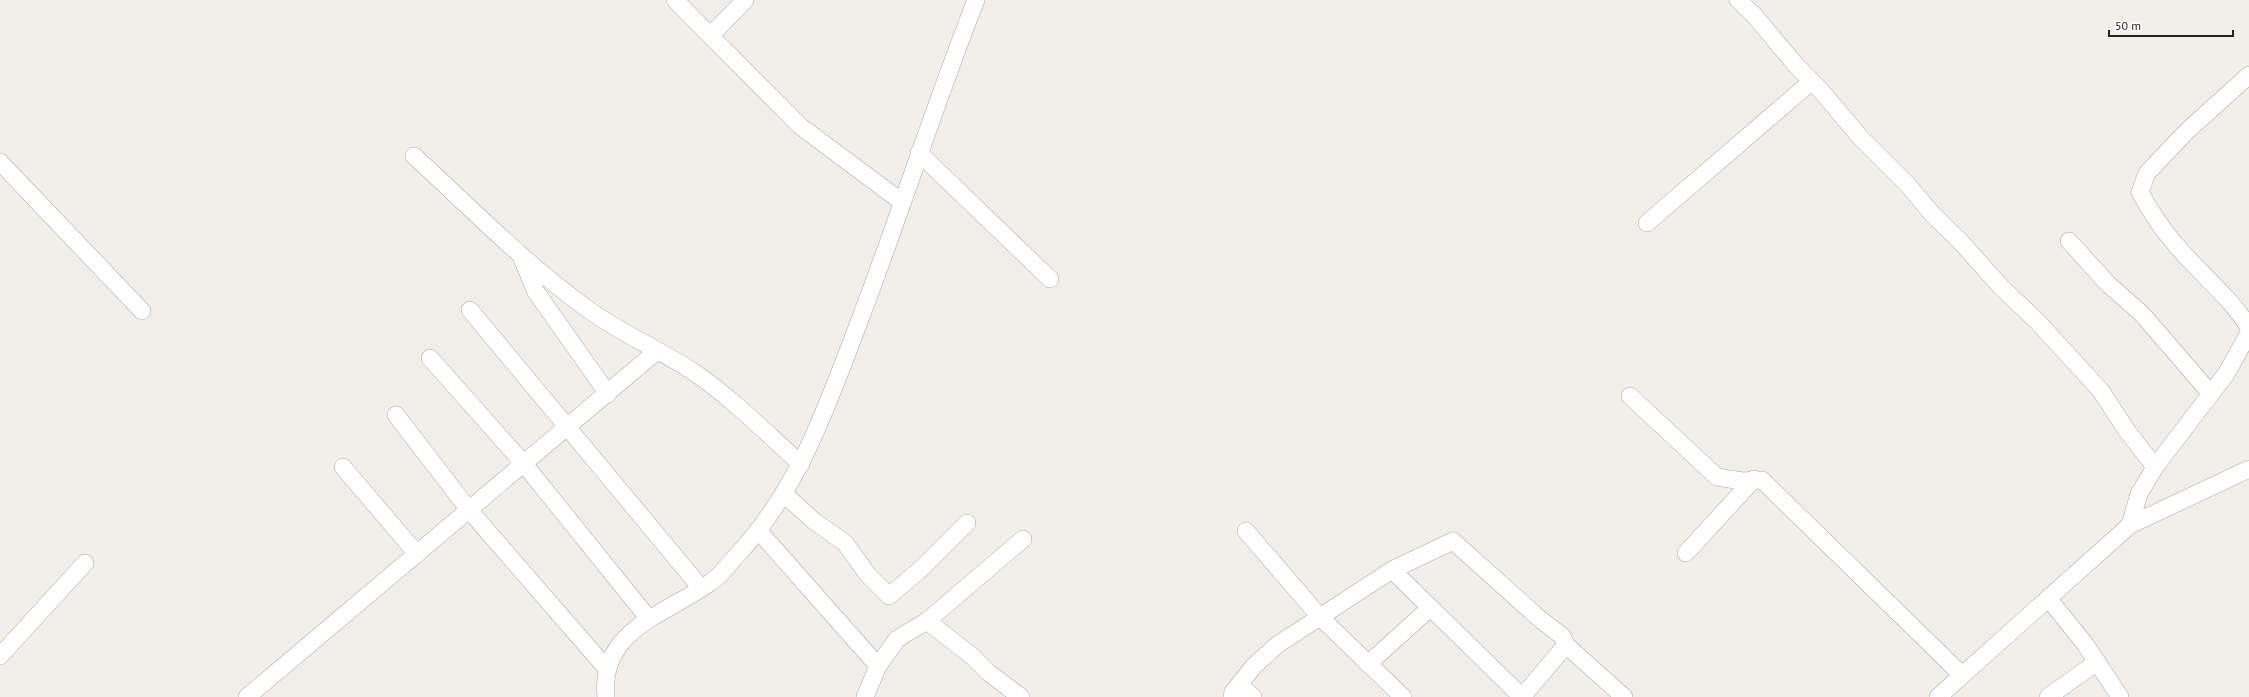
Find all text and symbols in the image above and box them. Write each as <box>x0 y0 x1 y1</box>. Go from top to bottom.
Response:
scale bar <box>2109 12 2233 38</box>
text: 50 m <box>2115 18 2141 33</box>

